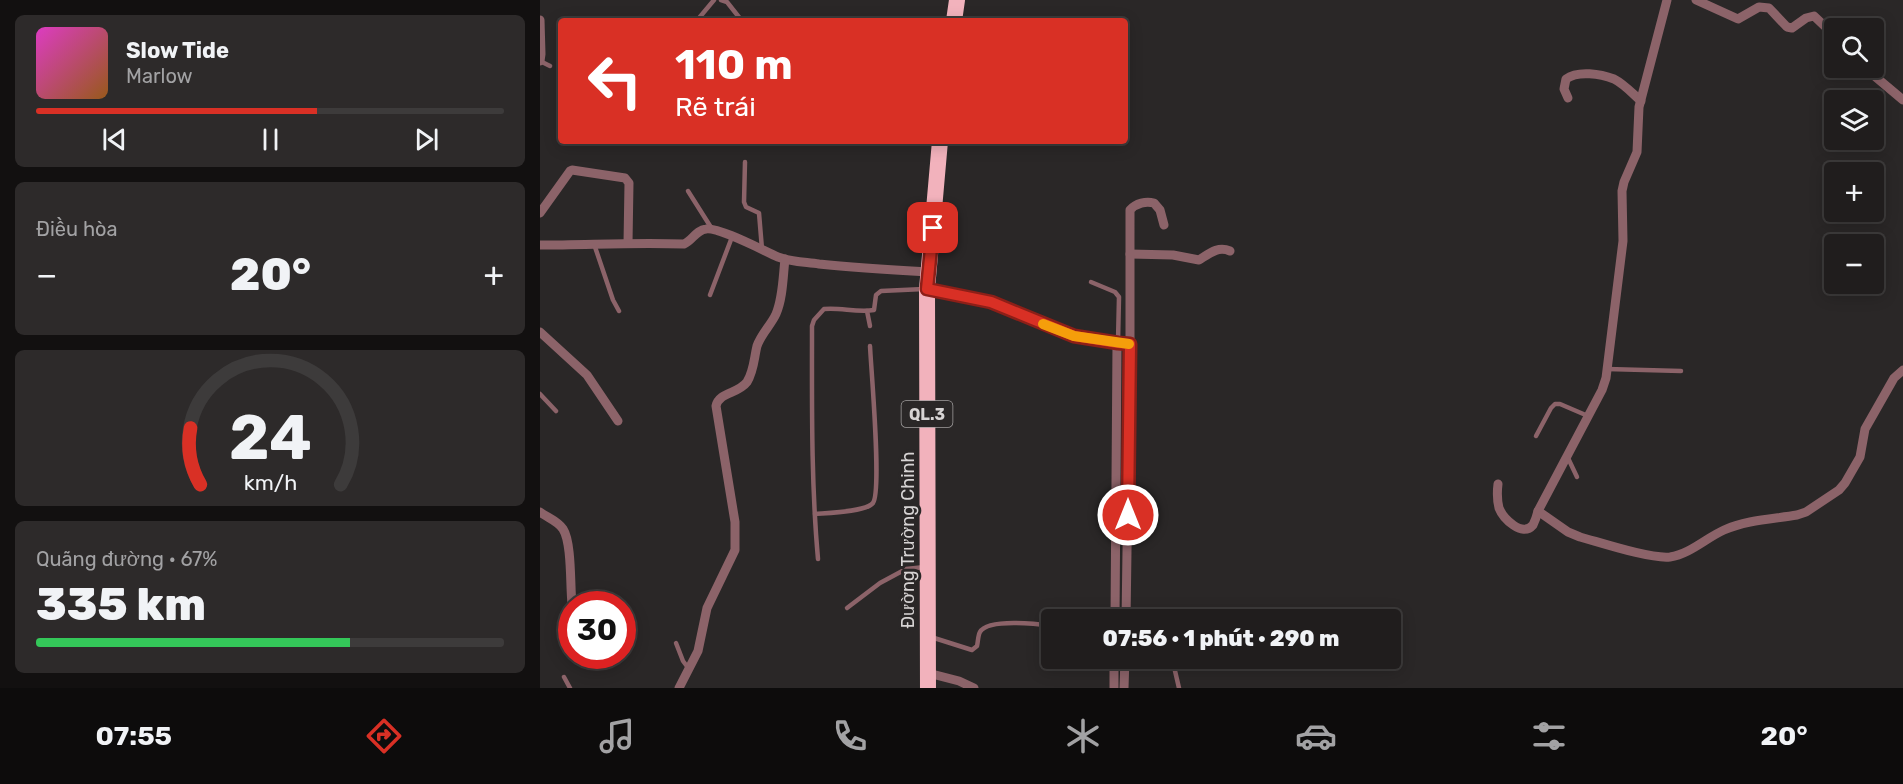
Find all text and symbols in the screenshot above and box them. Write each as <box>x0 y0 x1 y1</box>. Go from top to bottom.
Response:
map controls <box>1824 18 1884 294</box>
button: search <box>1824 18 1884 78</box>
text: Slow Tide <box>126 37 229 64</box>
text: 110 m <box>675 40 793 90</box>
icon: left <box>576 42 654 120</box>
text: Marlow <box>126 64 193 88</box>
button: layers <box>1824 90 1884 150</box>
text: Rẽ trái <box>675 91 756 123</box>
icon: previous <box>98 123 131 156</box>
icon: pause <box>254 123 287 156</box>
icon: next <box>410 123 443 156</box>
button: + <box>1824 162 1884 222</box>
pin <box>907 202 958 253</box>
icon: arrive <box>916 211 949 244</box>
text: Điều hòa <box>36 217 118 241</box>
button: − <box>1824 234 1884 294</box>
text: 20° <box>230 248 311 301</box>
text: − <box>36 255 57 294</box>
text: + <box>483 255 504 294</box>
text: 24 <box>229 401 311 475</box>
road number: QL.3 <box>902 401 952 427</box>
street label: Đường Trường Chinh <box>897 452 919 628</box>
text: km/h <box>243 470 297 495</box>
position arrow <box>1096 483 1160 547</box>
text: Quãng đường · 67% <box>36 547 217 571</box>
text: 335 km <box>36 578 206 631</box>
speed limit sign: 30 <box>558 591 636 669</box>
text: 07:56 · 1 phút · 290 m <box>1103 625 1339 652</box>
icon: directions <box>363 715 405 757</box>
icon: music <box>596 715 638 757</box>
icon: phone <box>829 715 871 757</box>
icon: climate <box>1062 715 1104 757</box>
icon: car <box>1295 715 1337 757</box>
icon: filters <box>1528 715 1570 757</box>
text: 07:55 <box>95 720 172 752</box>
text: 20° <box>1761 720 1808 752</box>

